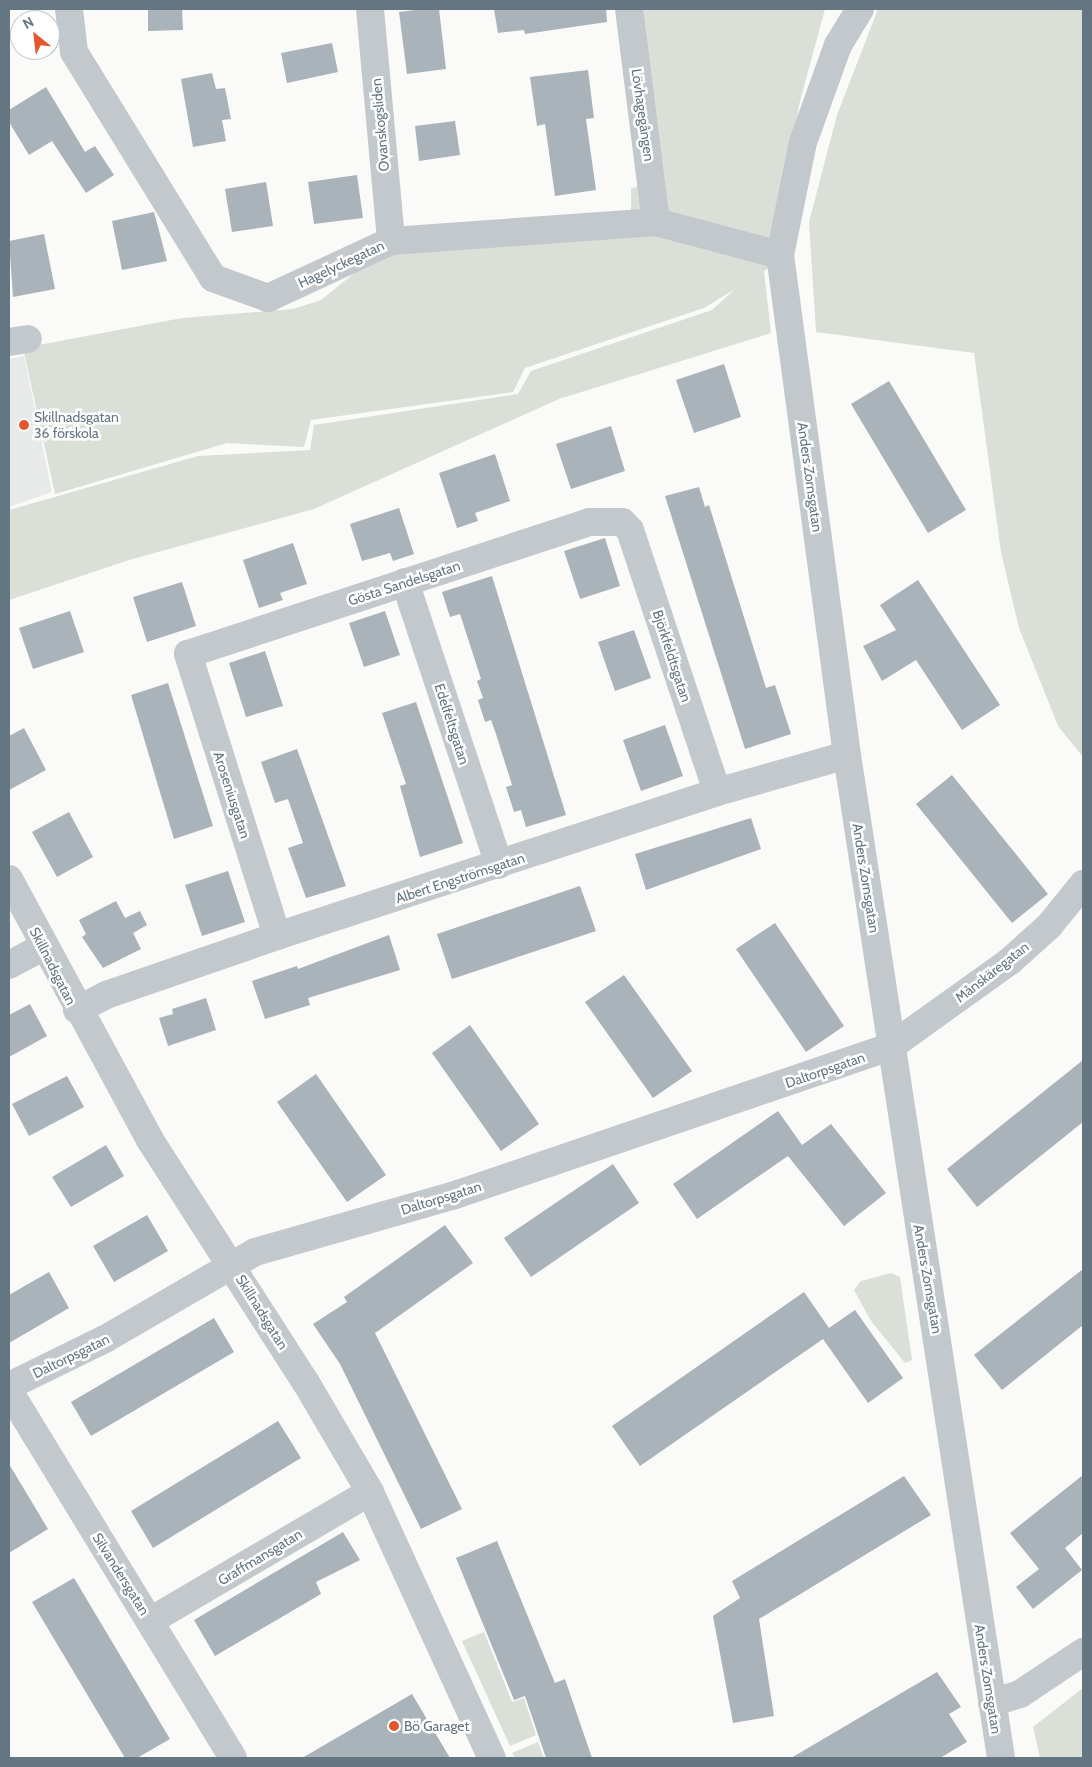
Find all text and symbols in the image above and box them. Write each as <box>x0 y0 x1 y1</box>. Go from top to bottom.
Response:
north arrow <box>10 10 60 60</box>
text: N <box>20 12 37 33</box>
street label: Lövhagegången <box>628 68 658 162</box>
street label: Ovanskogsliden <box>368 78 392 172</box>
street label: Hagelyckegatan <box>295 237 387 291</box>
place label: Skillnadsgatan 36 förskola <box>34 409 119 442</box>
marker: Skillnadsgatan 36 förskola <box>18 419 30 431</box>
street label: Anders Zornsgatan <box>794 421 826 533</box>
street label: Gösta Sandelsgatan <box>346 557 462 609</box>
street label: Björkfeldtsgatan <box>649 608 695 704</box>
street label: Edelfeltsgatan <box>431 681 473 767</box>
street label: Aroseniusgatan <box>210 749 254 841</box>
street label: Anders Zornsgatan <box>849 822 883 934</box>
street label: Albert Engströmsgatan <box>393 849 527 907</box>
street label: Skillnadsgatan <box>26 924 80 1008</box>
street label: Månskäregatan <box>952 938 1032 1006</box>
street label: Daltorpsgatan <box>783 1049 867 1091</box>
street label: Daltorpsgatan <box>399 1178 483 1218</box>
street label: Anders Zornsgatan <box>910 1223 946 1335</box>
street label: Skillnadsgatan <box>232 1272 292 1352</box>
street label: Daltorpsgatan <box>30 1330 112 1382</box>
street label: Graffmansgatan <box>215 1525 305 1589</box>
street label: Silvandersgatan <box>89 1530 153 1618</box>
street label: Anders Zornsgatan <box>971 1623 1005 1735</box>
place label: Bö Garaget <box>404 1718 469 1734</box>
marker: Bö Garaget <box>388 1720 400 1732</box>

